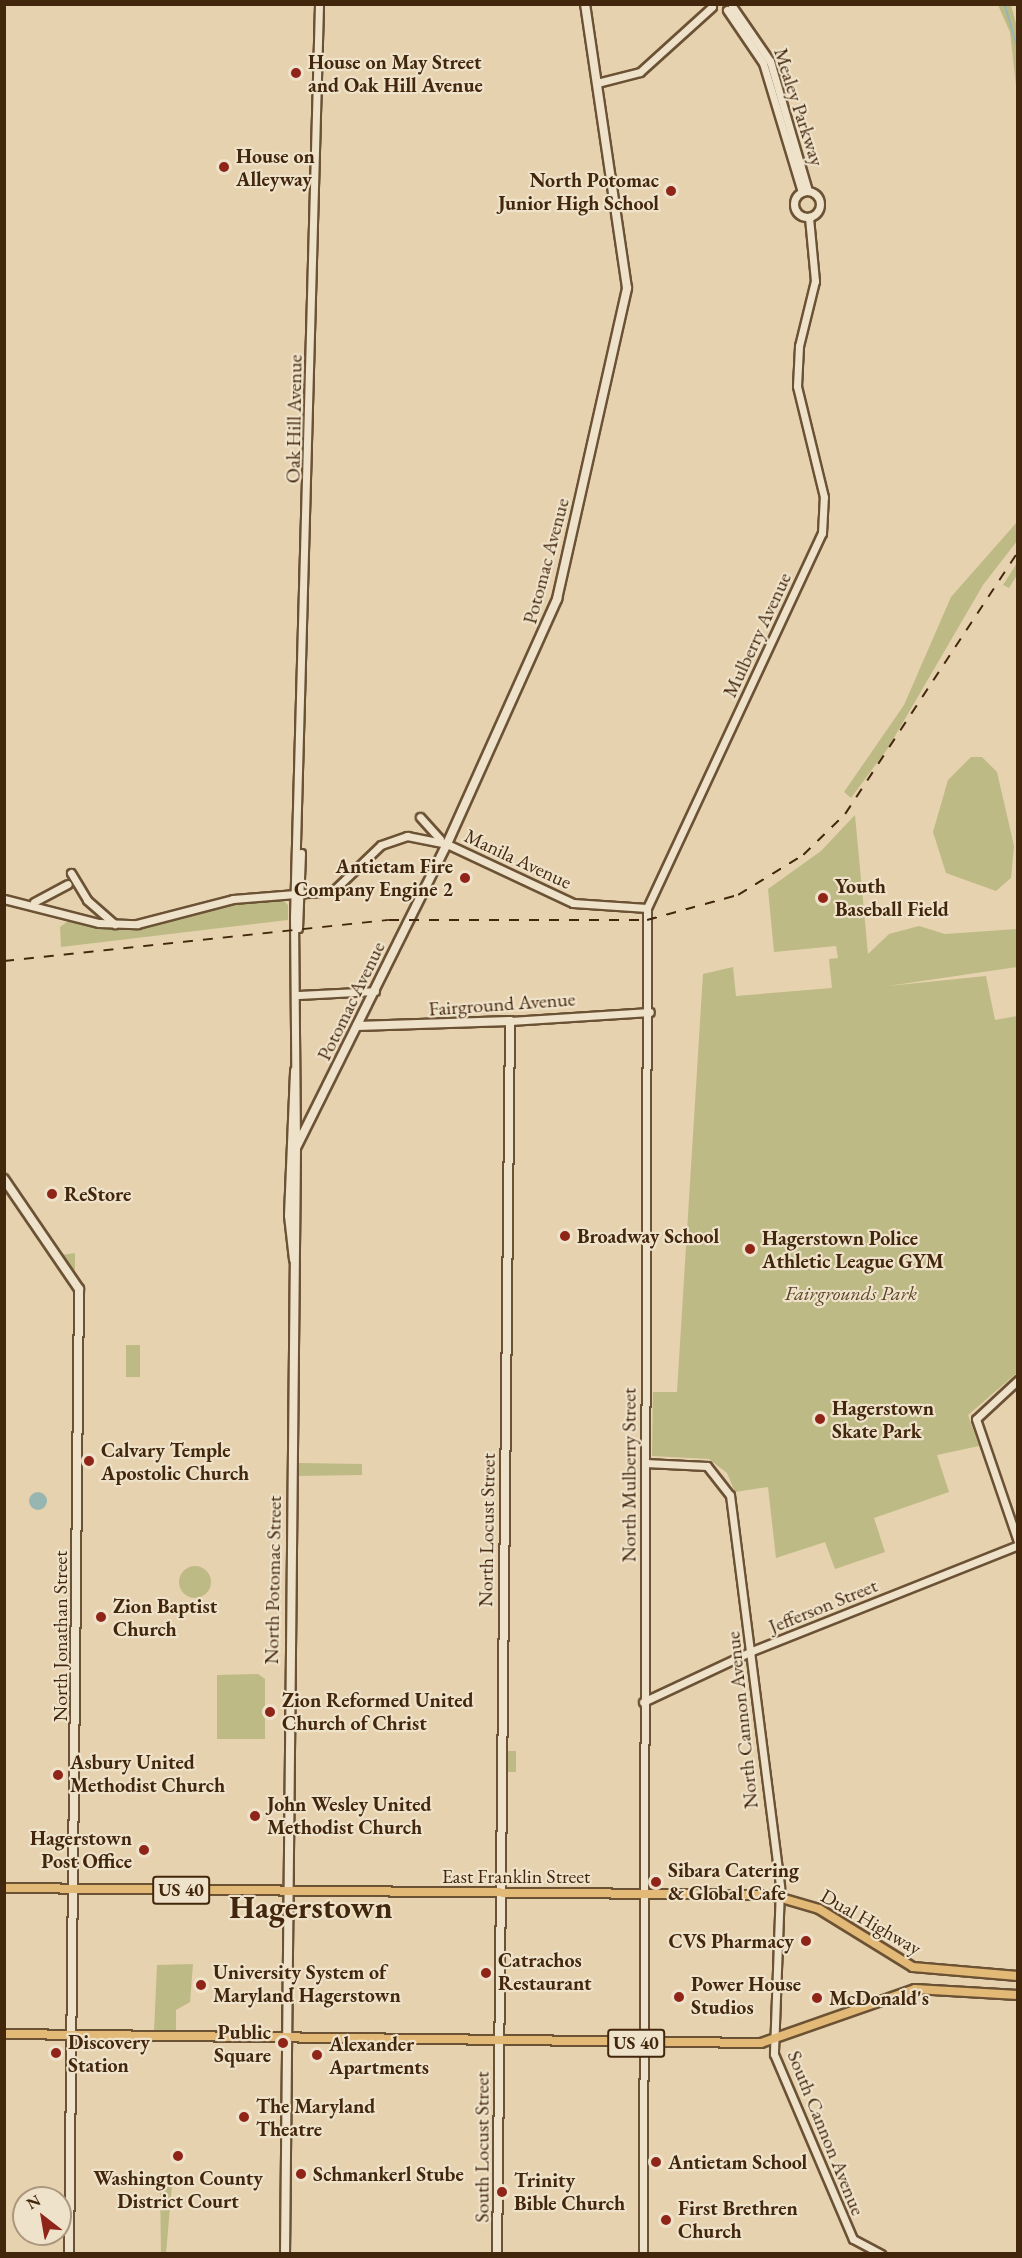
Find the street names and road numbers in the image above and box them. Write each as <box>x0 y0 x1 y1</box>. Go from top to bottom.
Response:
street label: Mealey Parkway <box>769 45 829 169</box>
street label: Oak Hill Avenue <box>281 354 307 484</box>
street label: Potomac Avenue <box>518 495 574 627</box>
street label: Mulberry Avenue <box>718 569 796 701</box>
street label: Manila Avenue <box>461 824 575 894</box>
street label: Potomac Avenue <box>312 938 390 1064</box>
street label: Fairground Avenue <box>428 987 576 1021</box>
street label: North Mulberry Street <box>617 1388 641 1562</box>
street label: North Locust Street <box>474 1453 500 1607</box>
street label: North Potomac Street <box>260 1495 286 1665</box>
street label: North Jonathan Street <box>48 1550 72 1722</box>
street label: Jefferson Street <box>765 1573 881 1639</box>
street label: North Cannon Avenue <box>721 1630 763 1810</box>
street label: East Franklin Street <box>442 1864 590 1888</box>
road number: US 40 <box>151 1875 211 1905</box>
street label: Dual Highway <box>817 1884 925 1960</box>
road number: US 40 <box>606 2028 666 2058</box>
street label: South Cannon Avenue <box>782 2047 870 2219</box>
street label: South Locust Street <box>470 2071 494 2223</box>

